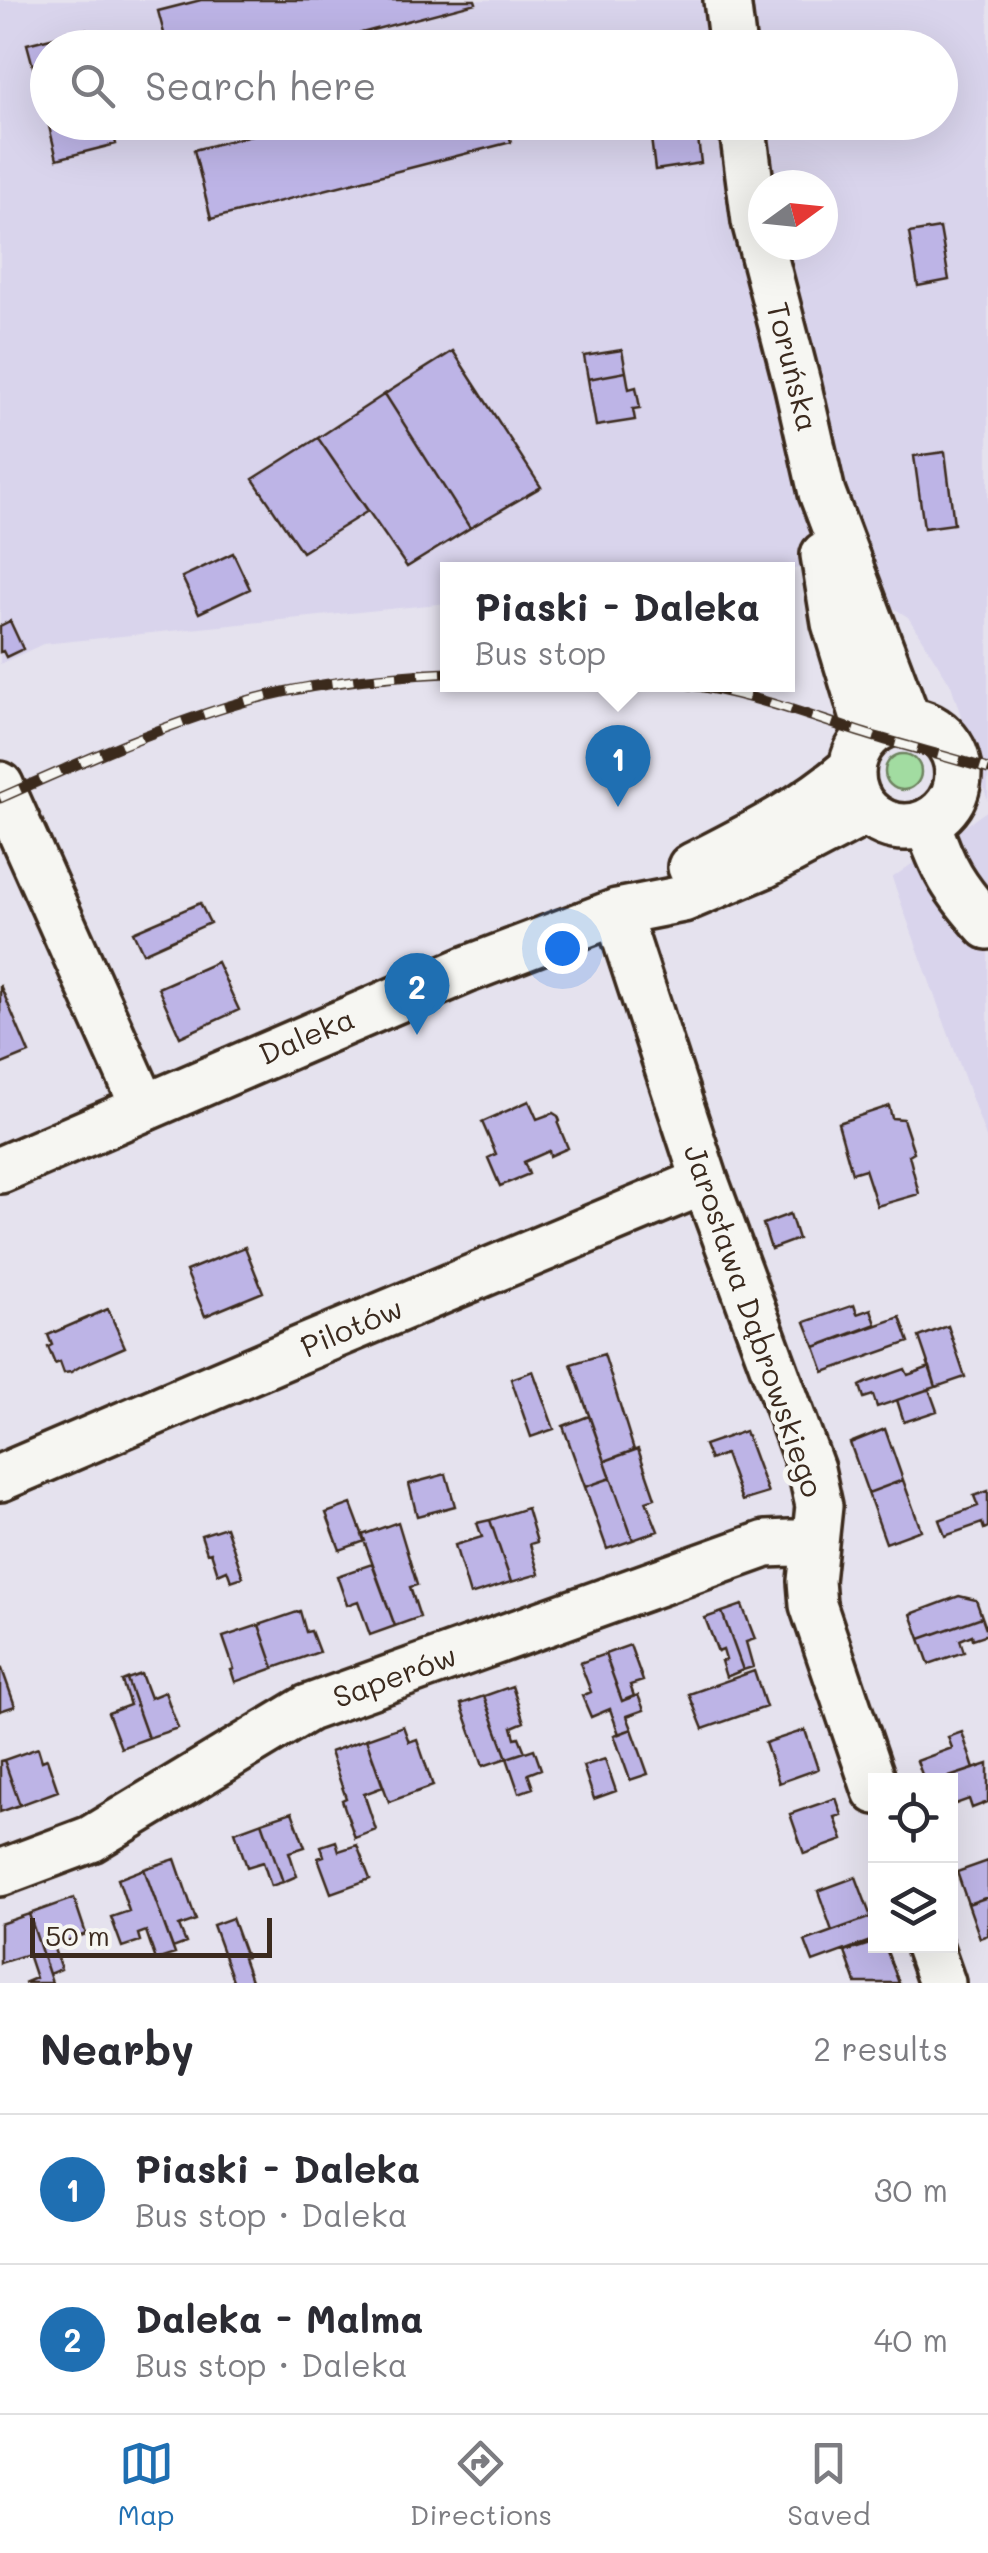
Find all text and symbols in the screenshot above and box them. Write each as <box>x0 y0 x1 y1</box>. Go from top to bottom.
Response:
search box <box>30 30 958 140</box>
icon: search <box>65 58 120 113</box>
text: Search here <box>145 60 376 110</box>
north arrow <box>748 170 838 260</box>
street label: Toruńska <box>759 298 829 435</box>
popup <box>440 562 795 692</box>
text: Piaski - Daleka <box>475 581 760 631</box>
text: Bus stop <box>475 631 606 673</box>
pin: 1 <box>586 724 650 807</box>
your location <box>537 923 588 974</box>
pin: 2 <box>384 952 450 1035</box>
street label: Daleka <box>252 997 360 1073</box>
street label: Jarosława Dąbrowskiego <box>676 1139 834 1502</box>
street label: Pilotów <box>294 1287 408 1365</box>
street label: Saperów <box>327 1634 462 1716</box>
map controls <box>868 1773 958 1953</box>
button: locate <box>868 1773 958 1863</box>
button: layers <box>868 1863 958 1953</box>
scale bar <box>30 1913 272 1958</box>
text: 50 m <box>45 1917 110 1953</box>
text: Nearby <box>40 2021 194 2076</box>
text: 2 results <box>813 2027 948 2069</box>
text: Piaski - Daleka <box>135 2143 420 2193</box>
text: 1 <box>65 2168 80 2210</box>
text: 30 m <box>874 2168 948 2210</box>
text: Bus stop · Daleka <box>135 2193 408 2235</box>
text: Daleka - Malma <box>135 2293 424 2343</box>
text: 2 <box>64 2318 81 2360</box>
text: 40 m <box>874 2318 948 2360</box>
text: Bus stop · Daleka <box>135 2343 408 2385</box>
tab: Map <box>118 2436 175 2532</box>
tab: Directions <box>410 2436 552 2532</box>
tab: Saved <box>787 2436 870 2532</box>

